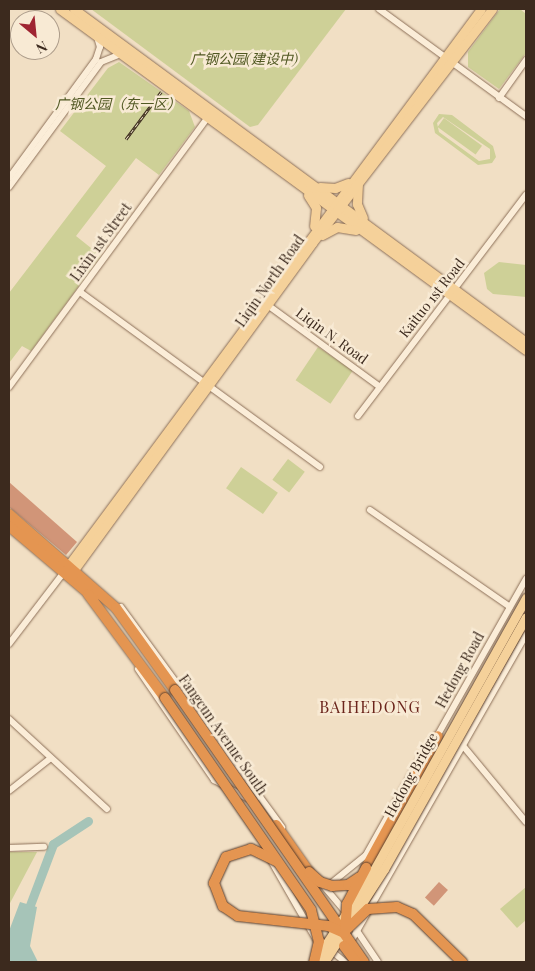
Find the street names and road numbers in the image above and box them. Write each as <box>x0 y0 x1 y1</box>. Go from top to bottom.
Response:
street label: Lixin 1st Street <box>67 199 135 285</box>
street label: Liqin North Road <box>232 232 308 330</box>
street label: Kaituo 1st Road <box>396 255 468 341</box>
street label: Liqin N. Road <box>293 304 371 368</box>
street label: Hedong Road <box>432 629 488 711</box>
street label: Fangcun Avenue South <box>175 672 271 798</box>
street label: Hedong Bridge <box>381 730 441 820</box>

